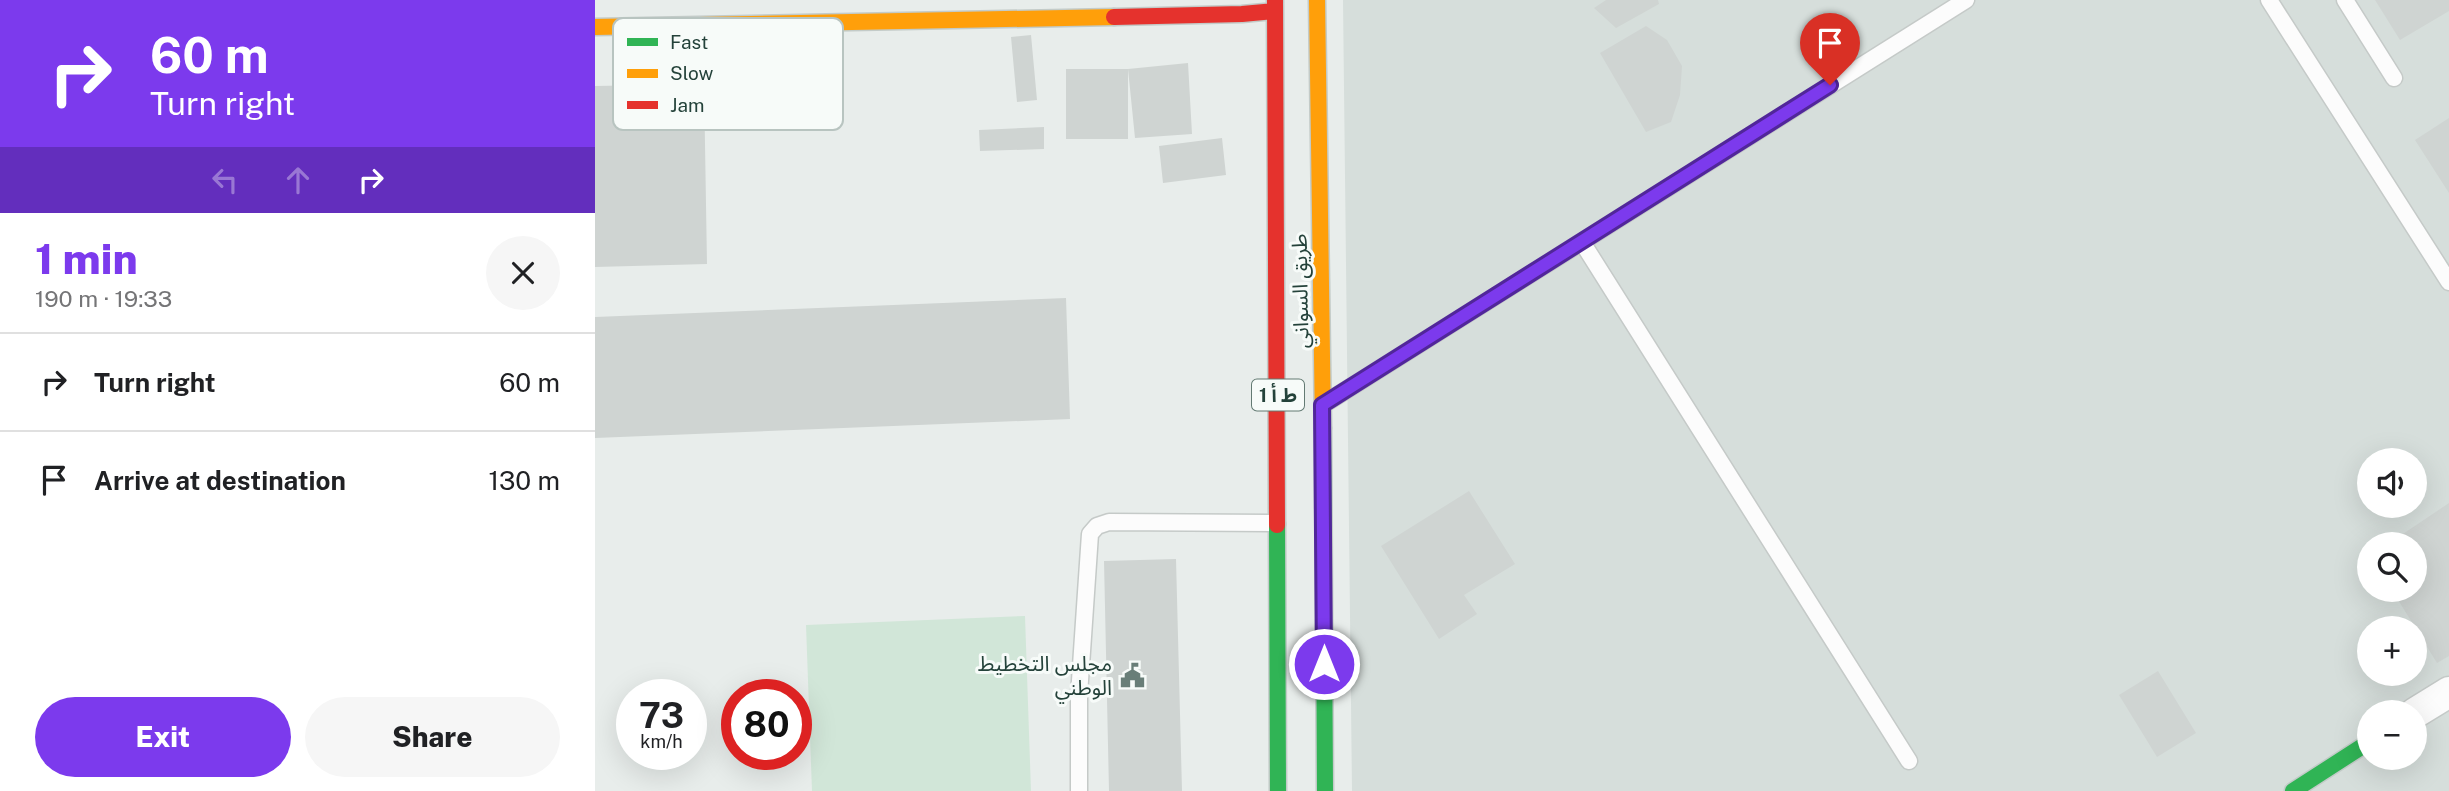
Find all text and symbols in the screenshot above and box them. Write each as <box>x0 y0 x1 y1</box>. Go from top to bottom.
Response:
pin <box>1800 13 1860 85</box>
legend <box>613 18 843 130</box>
icon: arrive <box>1811 24 1849 62</box>
text: 60 m <box>150 26 269 84</box>
icon: right <box>35 28 126 119</box>
text: Fast <box>670 31 708 53</box>
text: Slow <box>670 62 714 84</box>
text: Turn right <box>150 85 295 122</box>
text: Jam <box>670 94 704 116</box>
icon: left <box>206 161 244 199</box>
icon: ahead <box>279 161 317 199</box>
icon: right <box>352 161 390 199</box>
street label: طريق السواني <box>1287 233 1317 348</box>
text: 1 min <box>35 234 138 283</box>
button: close <box>486 236 560 310</box>
text: 190 m · 19:33 <box>35 285 172 312</box>
icon: right <box>35 363 73 401</box>
text: Turn right <box>94 367 216 398</box>
text: 60 m <box>499 367 560 398</box>
road number: ط أ 1 <box>1252 380 1304 410</box>
map controls <box>2357 448 2427 770</box>
button: sound <box>2357 448 2427 518</box>
icon: arrive <box>35 461 73 499</box>
text: Arrive at destination <box>94 465 346 496</box>
text: 130 m <box>488 465 560 496</box>
button: search <box>2357 532 2427 602</box>
button: + <box>2357 616 2427 686</box>
position arrow <box>1287 627 1361 701</box>
place label: مجلس التخطيط الوطني <box>978 651 1112 703</box>
public building icon: مجلس التخطيط الوطني <box>1118 661 1146 689</box>
speed limit sign: 80 <box>721 679 812 770</box>
text: 73 <box>639 695 684 736</box>
button: Exit <box>35 697 291 777</box>
button: Share <box>305 697 560 777</box>
button: − <box>2357 700 2427 770</box>
text: km/h <box>640 731 683 752</box>

